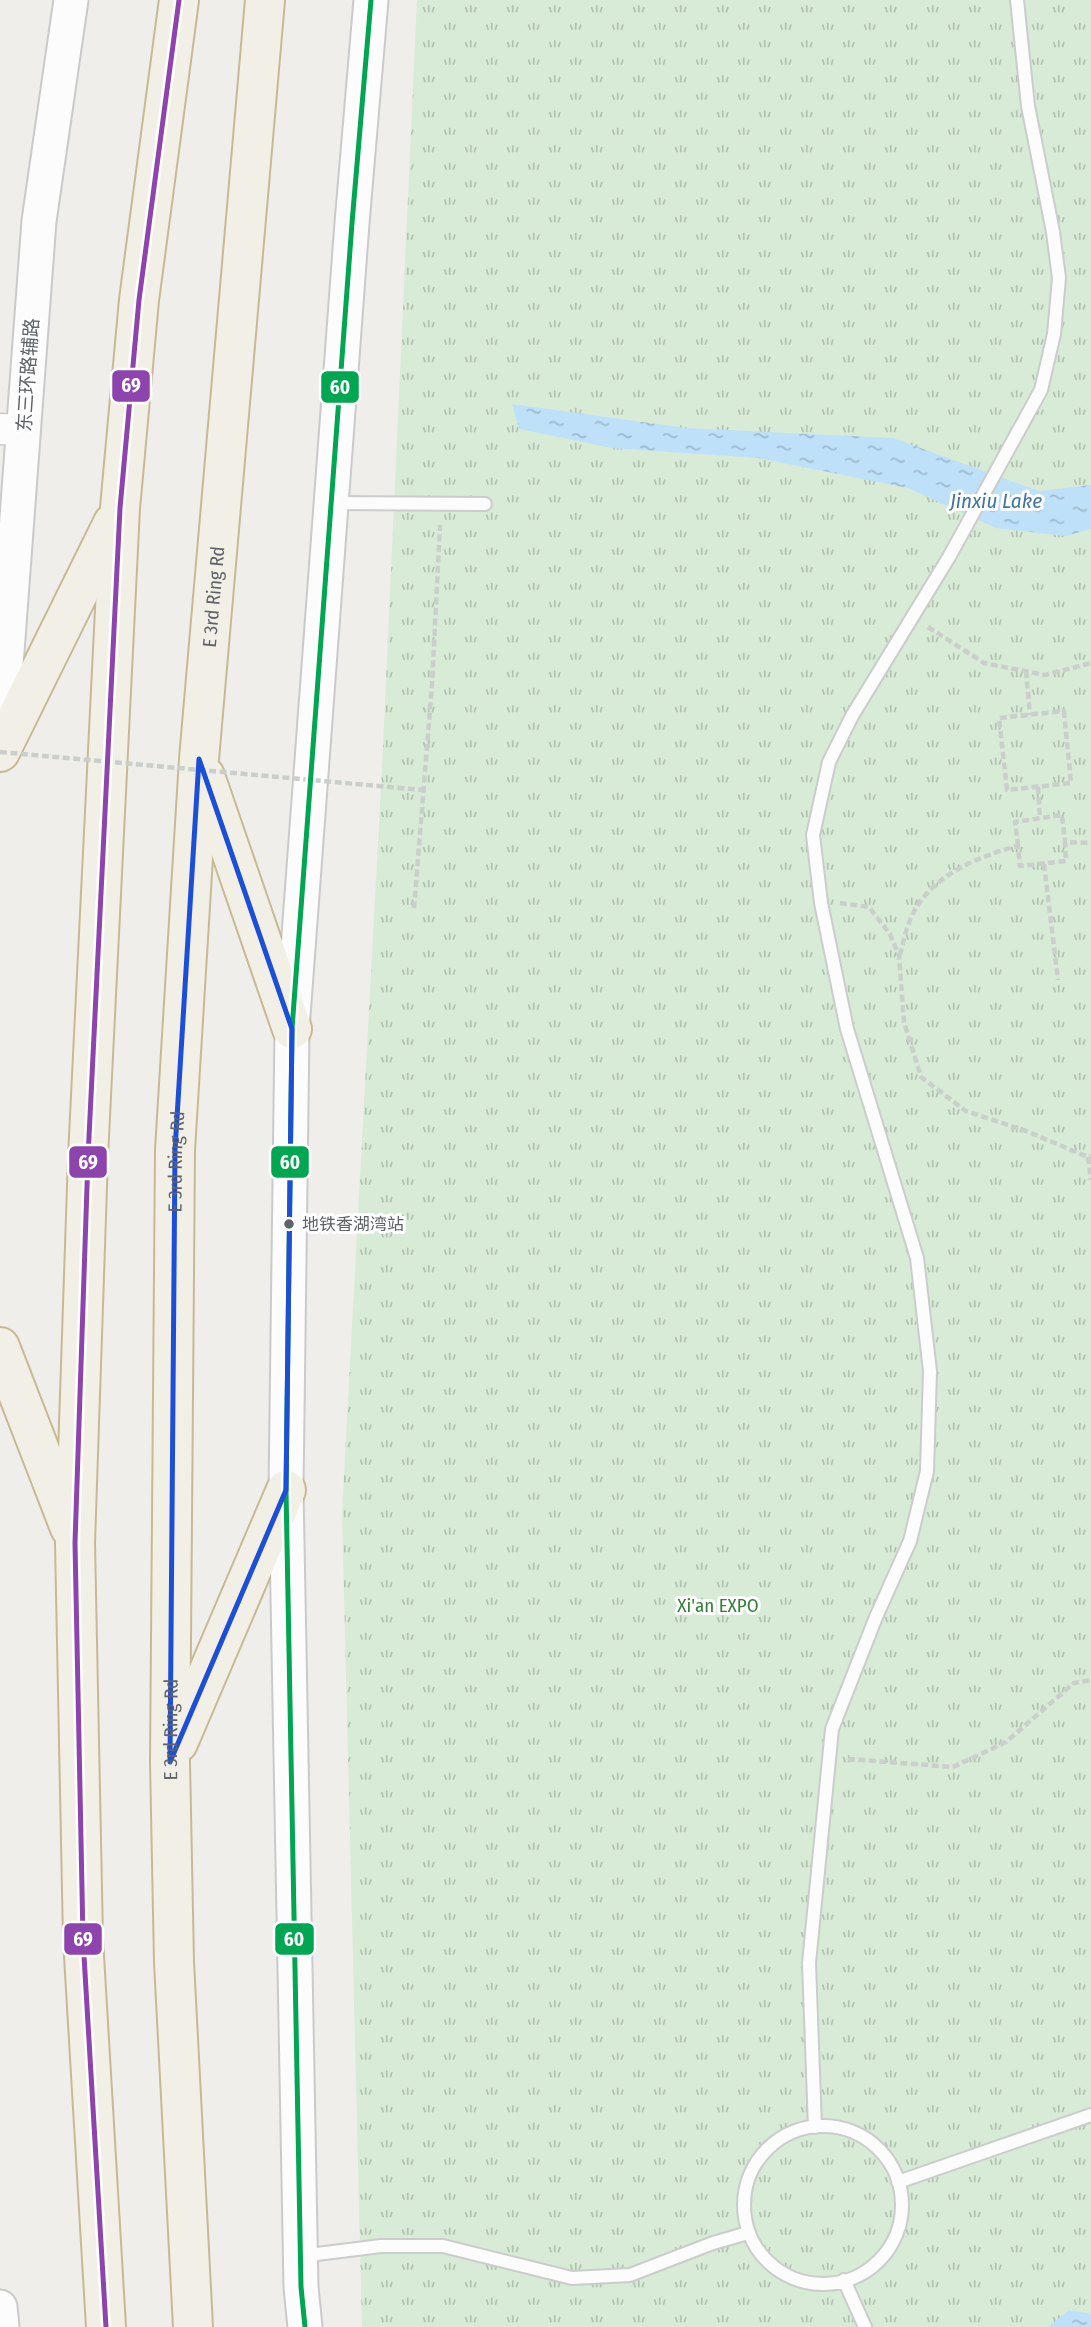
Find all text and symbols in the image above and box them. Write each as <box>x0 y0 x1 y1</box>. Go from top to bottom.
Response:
street label: 东三环路辅路 <box>13 317 43 433</box>
line badge: 69 <box>111 369 151 403</box>
line badge: 60 <box>320 370 360 404</box>
text: 69 <box>121 374 141 397</box>
text: 60 <box>330 376 350 399</box>
water label: Jinxiu Lake <box>949 488 1042 514</box>
street label: E 3rd Ring Rd <box>197 545 229 648</box>
street label: E 3rd Ring Rd <box>163 1110 189 1212</box>
line badge: 69 <box>68 1145 108 1179</box>
line badge: 60 <box>270 1145 310 1179</box>
text: 69 <box>78 1151 98 1174</box>
text: 60 <box>280 1151 300 1174</box>
place label: 地铁香湖湾站 <box>302 1214 404 1235</box>
marker: 地铁香湖湾站 <box>282 1217 296 1231</box>
park label: Xi'an EXPO <box>677 1594 759 1617</box>
street label: E 3rd Ring Rd <box>158 1679 182 1781</box>
line badge: 69 <box>63 1922 103 1956</box>
line badge: 60 <box>274 1922 315 1956</box>
text: 69 <box>73 1928 93 1951</box>
text: 60 <box>284 1928 304 1951</box>

